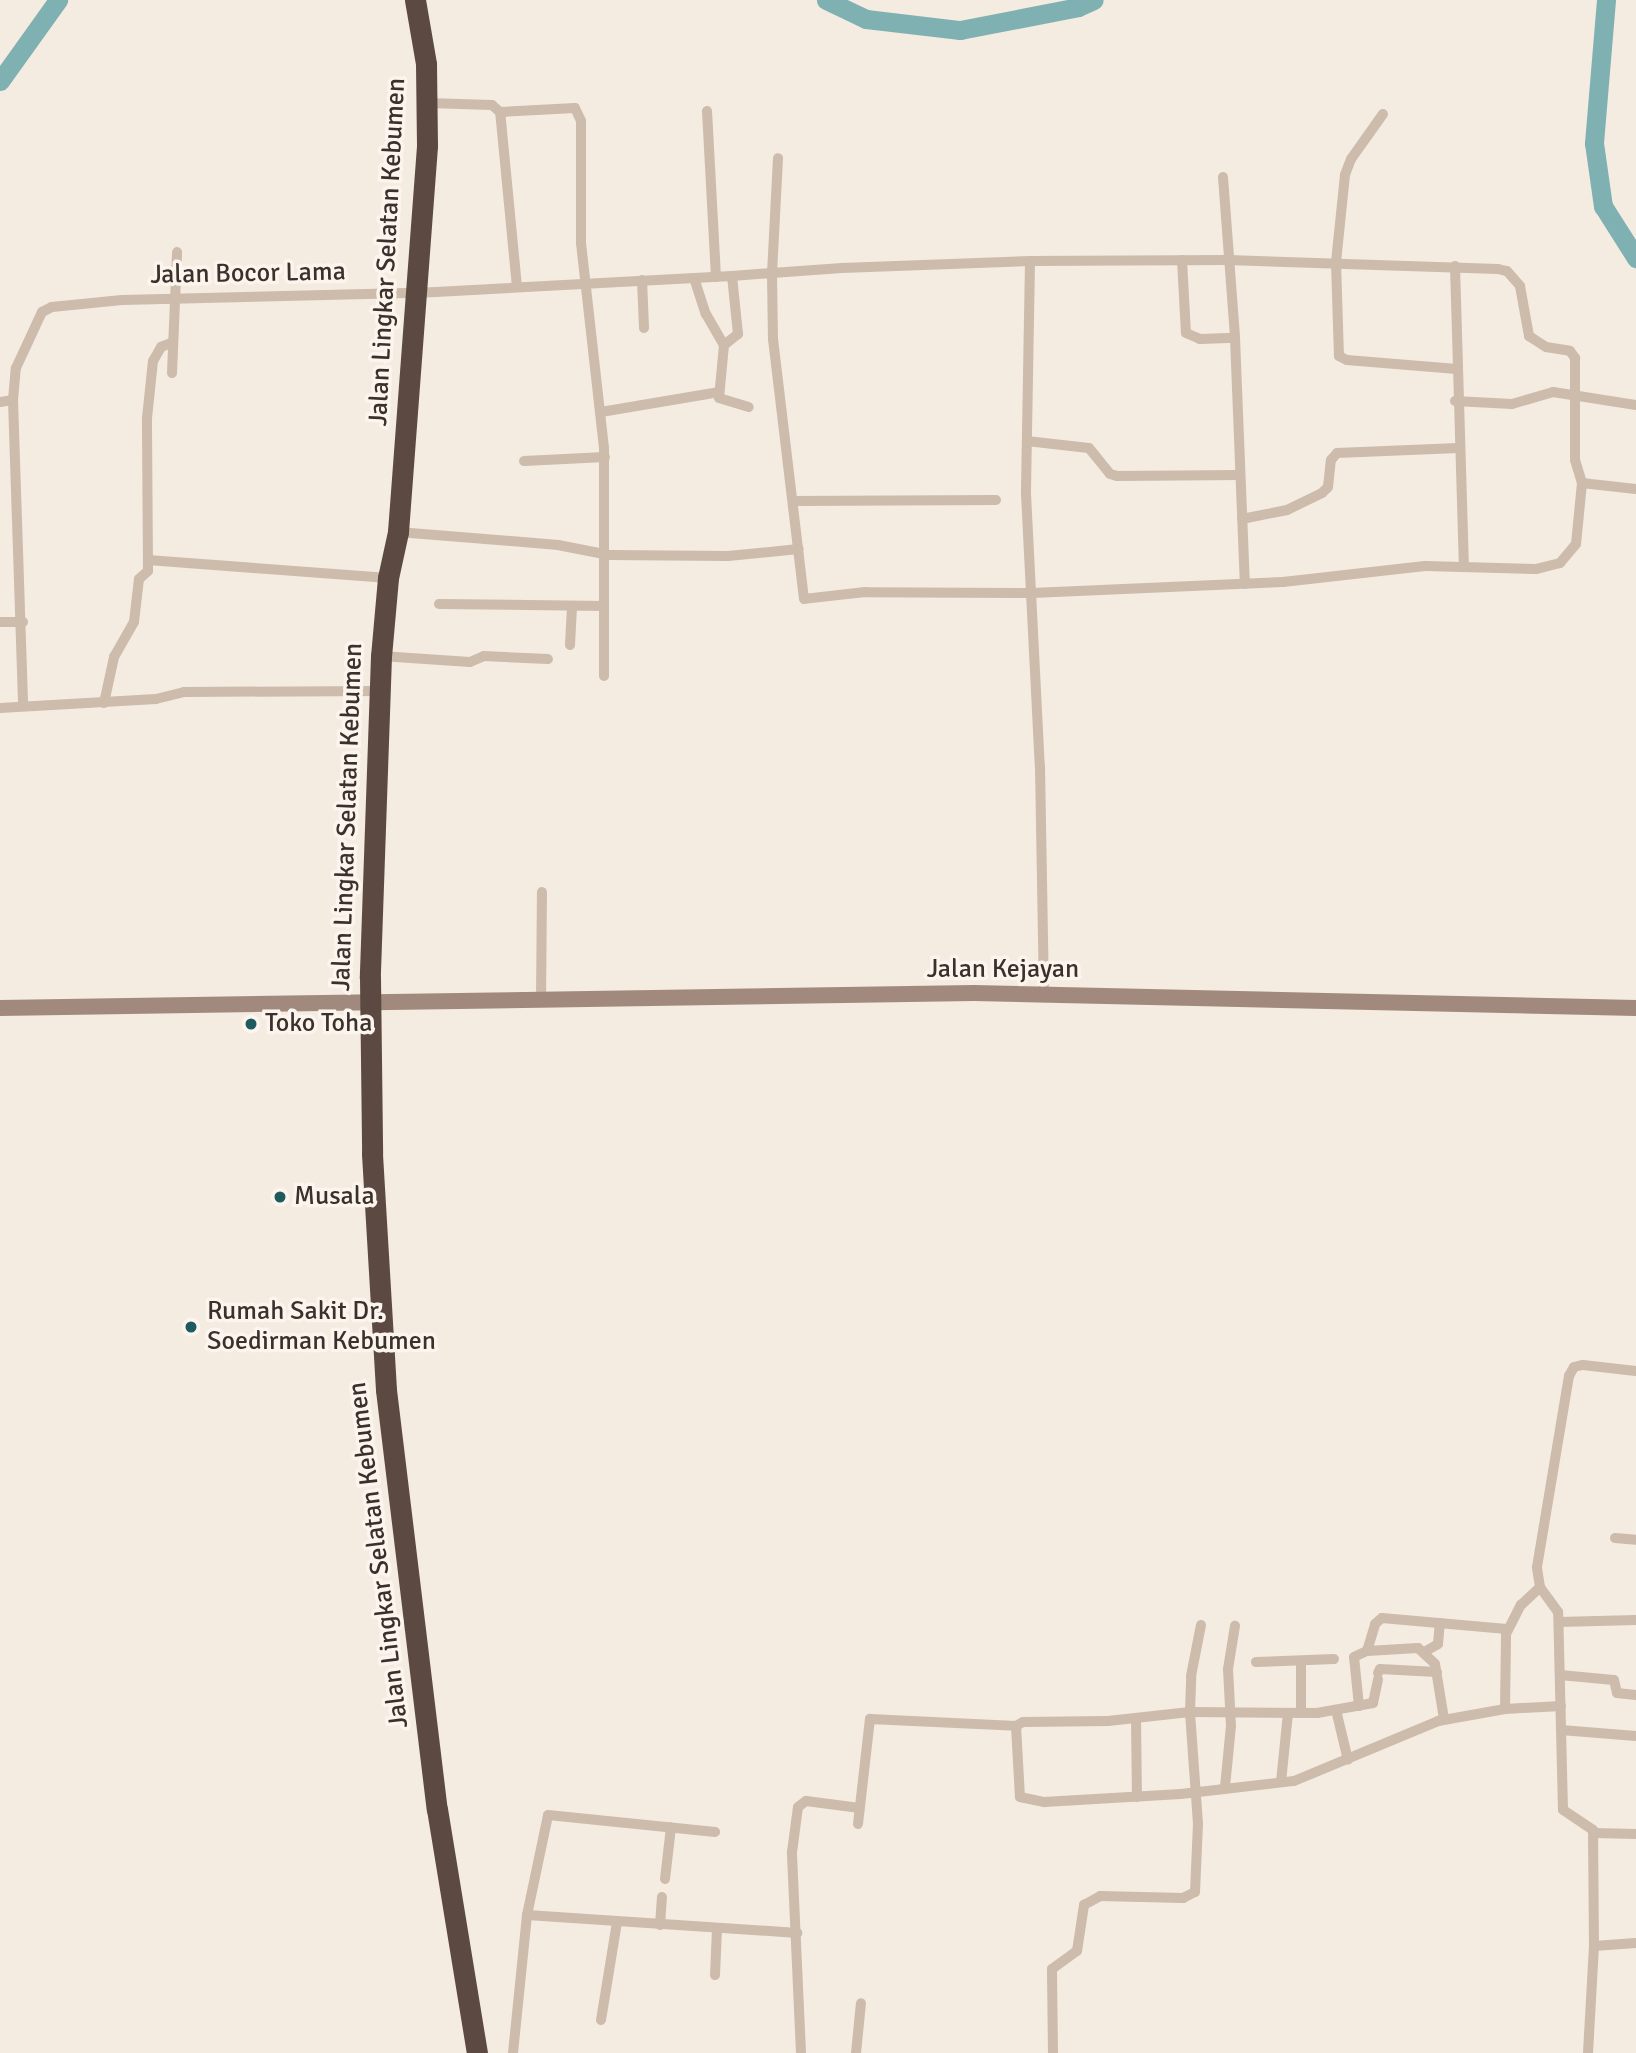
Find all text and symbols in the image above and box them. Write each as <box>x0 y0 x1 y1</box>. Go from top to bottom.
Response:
street label: Jalan Lingkar Selatan Kebumen <box>363 77 413 427</box>
street label: Jalan Bocor Lama <box>150 257 346 291</box>
street label: Jalan Lingkar Selatan Kebumen <box>326 642 370 992</box>
street label: Jalan Kejayan <box>927 954 1079 986</box>
place label: Toko Toha <box>265 1008 372 1040</box>
marker: Toko Toha <box>243 1016 259 1032</box>
place label: Musala <box>294 1181 375 1213</box>
marker: Musala <box>272 1189 288 1205</box>
place label: Rumah Sakit Dr. Soedirman Kebumen <box>207 1296 436 1358</box>
marker: Rumah Sakit Dr. Soedirman Kebumen <box>181 1317 201 1337</box>
street label: Jalan Lingkar Selatan Kebumen <box>342 1380 416 1730</box>

